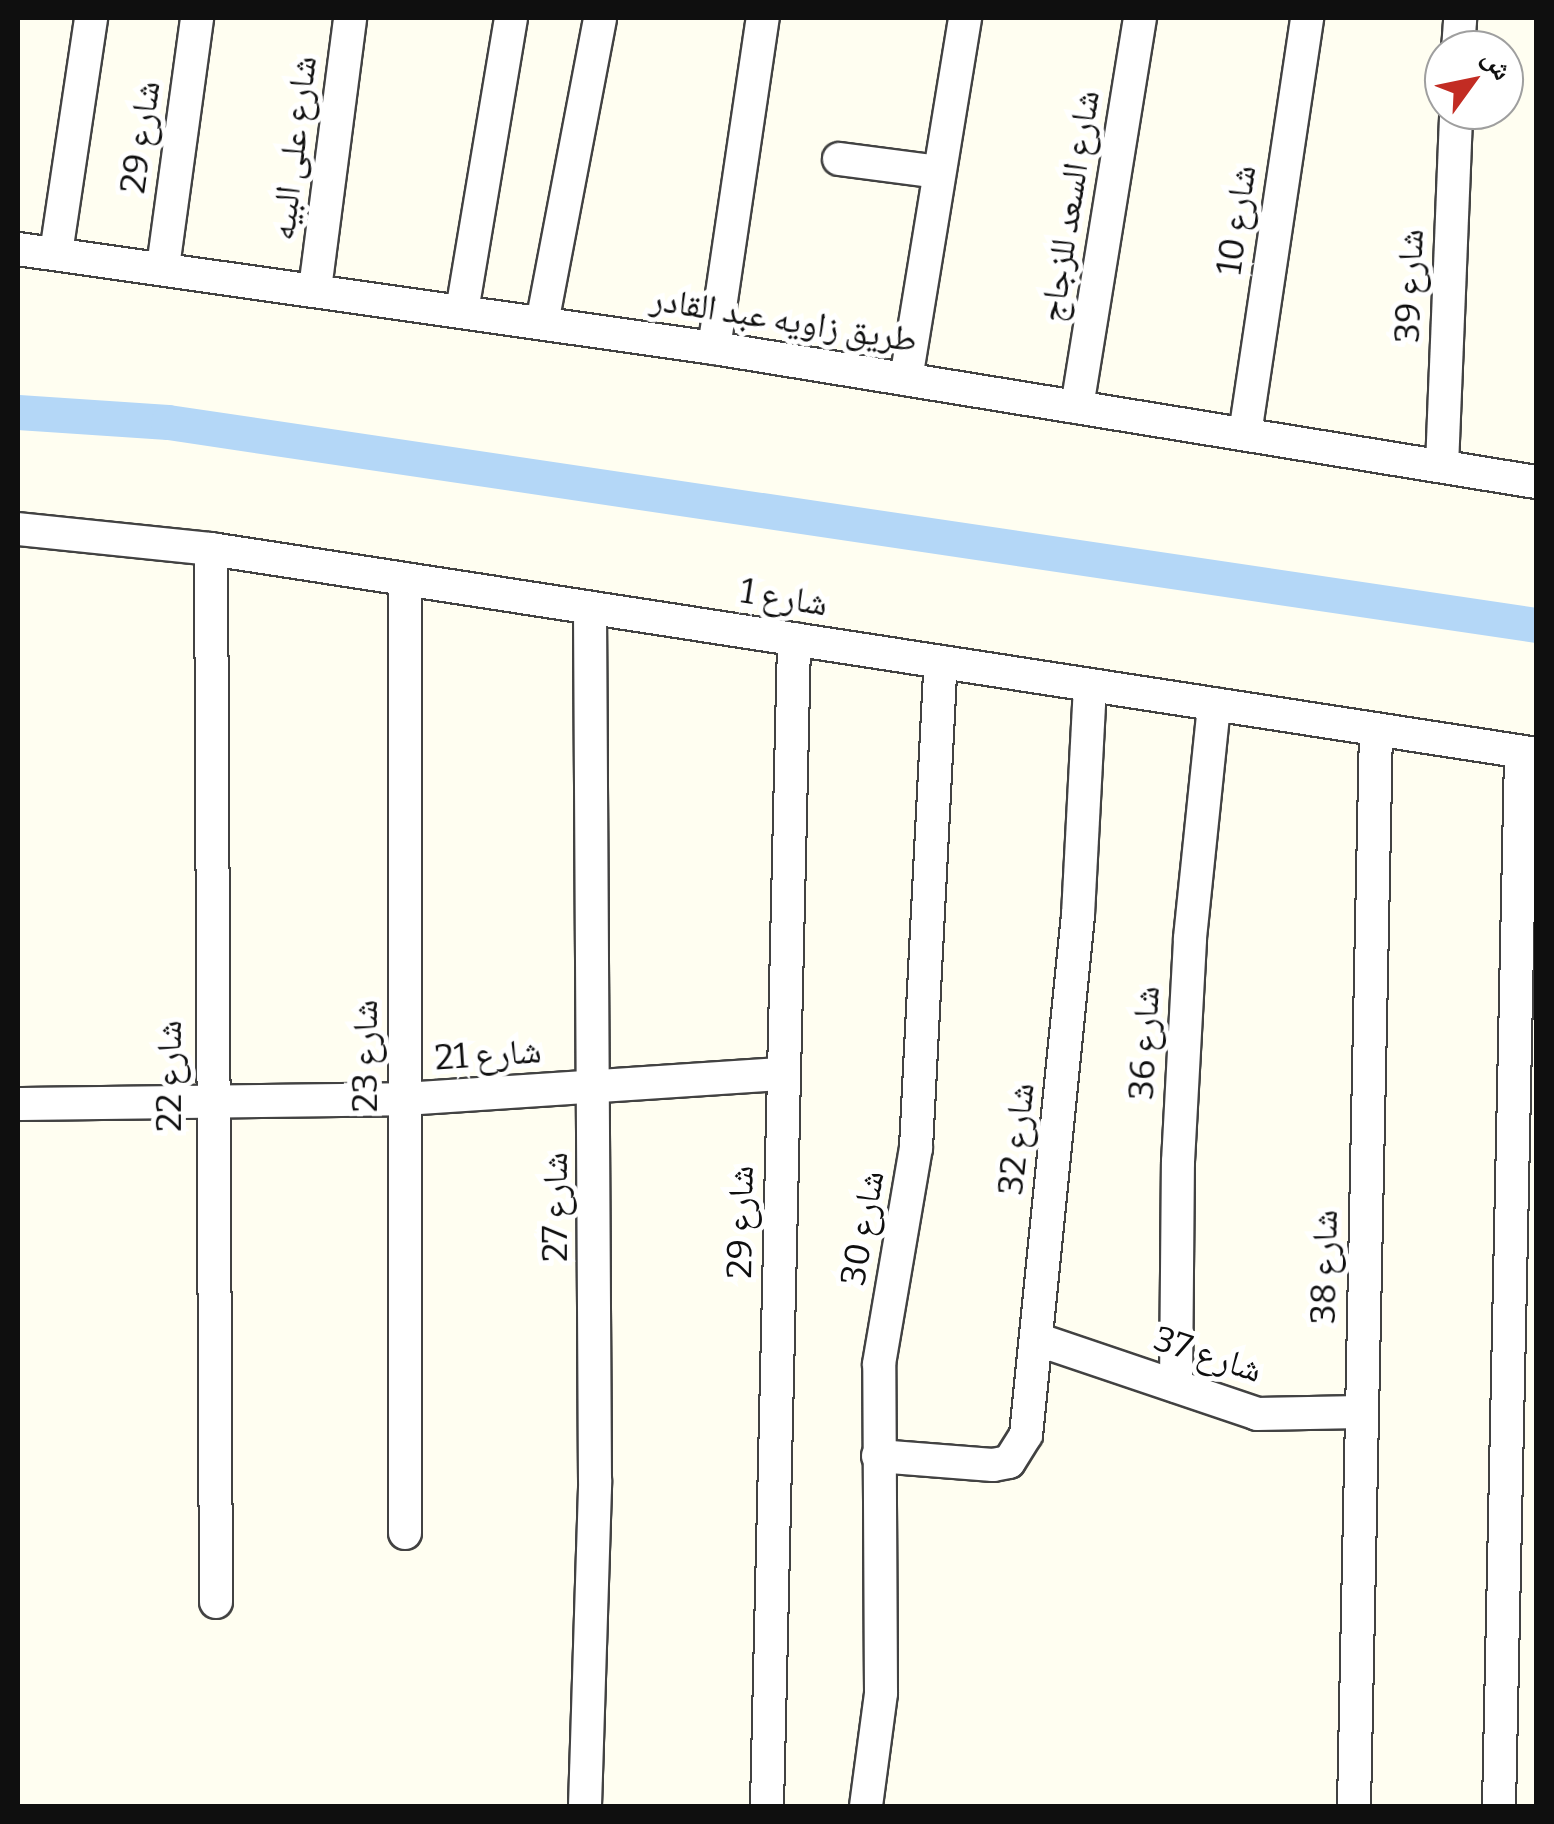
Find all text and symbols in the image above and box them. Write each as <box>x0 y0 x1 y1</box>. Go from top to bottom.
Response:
north arrow <box>1424 30 1524 130</box>
text: ش <box>1476 43 1520 86</box>
street label: شارع على البيه <box>261 54 325 242</box>
street label: شارع 29 <box>111 78 169 196</box>
street label: شارع السعد للزجاج <box>1030 87 1108 325</box>
street label: شارع 10 <box>1208 163 1264 277</box>
street label: شارع 39 <box>1386 228 1432 344</box>
street label: طريق زاويه عبد القادر <box>648 277 920 361</box>
street label: شارع 1 <box>737 569 831 625</box>
street label: شارع 36 <box>1120 985 1168 1101</box>
street label: شارع 23 <box>344 1000 386 1112</box>
street label: شارع 22 <box>148 1020 190 1132</box>
street label: شارع 21 <box>433 1029 543 1079</box>
street label: شارع 32 <box>989 1081 1043 1197</box>
street label: شارع 27 <box>534 1152 576 1262</box>
street label: شارع 29 <box>718 1165 762 1279</box>
street label: شارع 30 <box>831 1167 893 1289</box>
street label: شارع 38 <box>1302 1209 1346 1325</box>
street label: شارع 37 <box>1149 1317 1267 1391</box>

